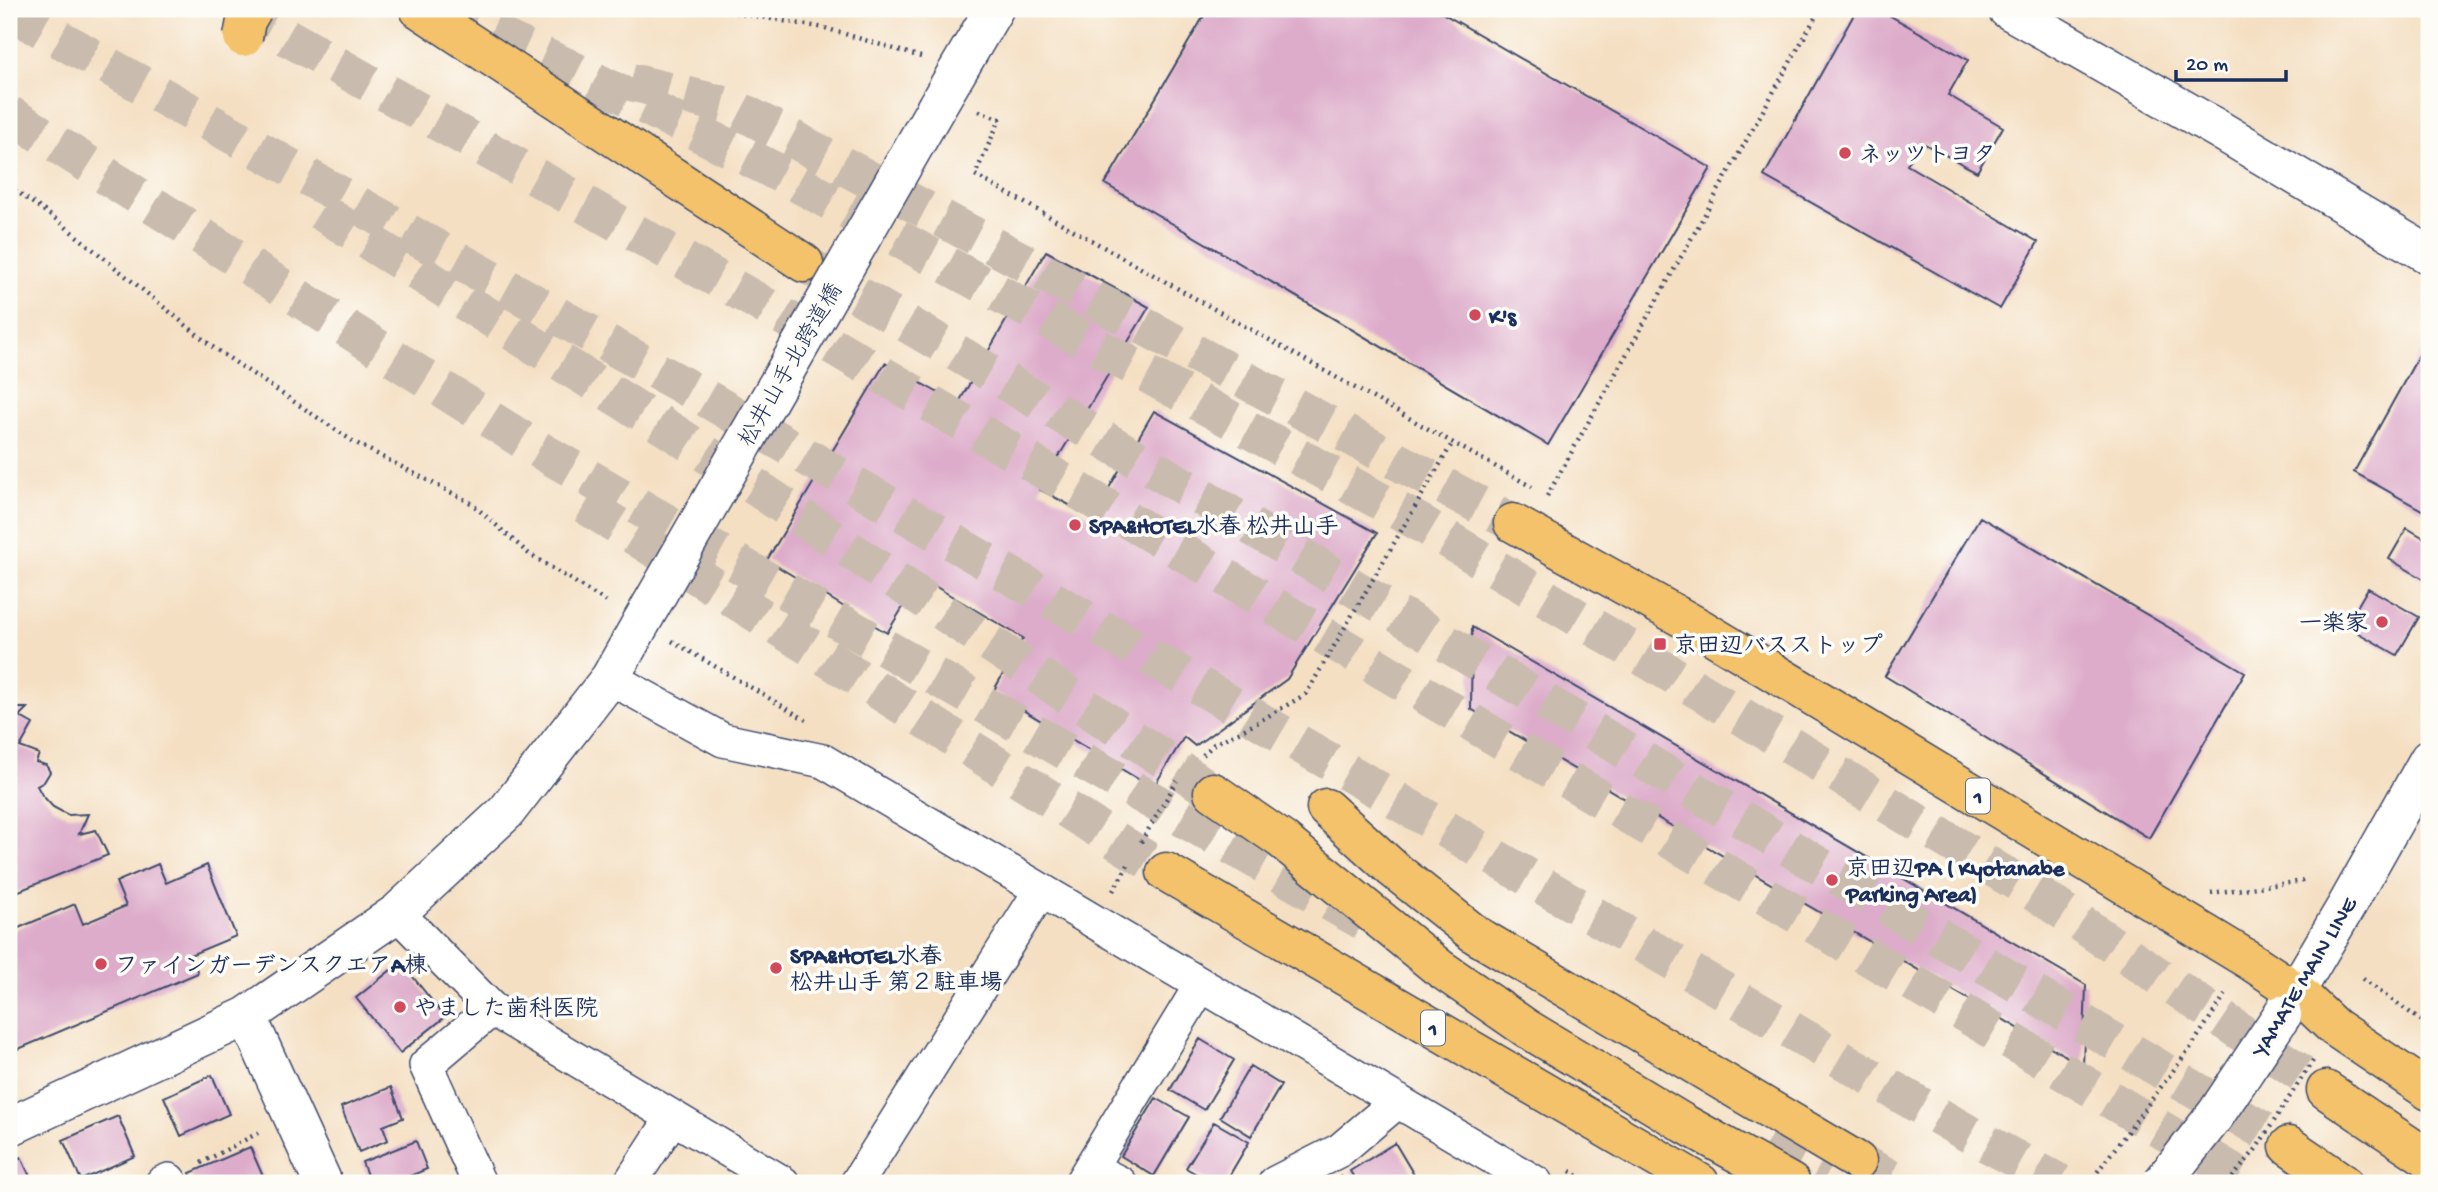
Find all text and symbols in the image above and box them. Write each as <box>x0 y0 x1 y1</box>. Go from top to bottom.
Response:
scale bar <box>2176 38 2286 82</box>
text: 20 m <box>2186 54 2228 79</box>
place label: ネッツトヨタ <box>1859 143 1996 170</box>
marker: ネッツトヨタ <box>1837 145 1853 161</box>
street label: 松井山手北跨道橋 <box>733 279 850 452</box>
place label: K's <box>1488 305 1518 332</box>
marker: K's <box>1467 307 1483 323</box>
place label: SPA&HOTEL水春 松井山手 <box>1089 514 1339 542</box>
marker: SPA&HOTEL水春 松井山手 <box>1067 517 1083 533</box>
place label: 一楽家 <box>2299 611 2368 639</box>
marker: 一楽家 <box>2374 614 2390 630</box>
place label: 京田辺バスストップ <box>1674 633 1883 661</box>
marker: 京田辺バスストップ <box>1652 636 1668 652</box>
road number: 1 <box>1966 778 1990 814</box>
place label: 京田辺PA ( Kyotanabe Parking Area) <box>1844 856 2066 910</box>
marker: 京田辺PA ( Kyotanabe Parking Area) <box>1824 872 1840 888</box>
street label: YAMATE MAIN LINE <box>2247 892 2365 1064</box>
place label: SPA&HOTEL水春 松井山手 第２駐車場 <box>790 944 1002 998</box>
place label: ファインガーデンスクエアA棟 <box>115 953 428 981</box>
marker: ファインガーデンスクエアA棟 <box>93 956 109 972</box>
marker: SPA&HOTEL水春 松井山手 第２駐車場 <box>768 960 784 976</box>
place label: やました歯科医院 <box>414 995 598 1024</box>
marker: やました歯科医院 <box>392 999 408 1015</box>
road number: 1 <box>1421 1010 1445 1046</box>

